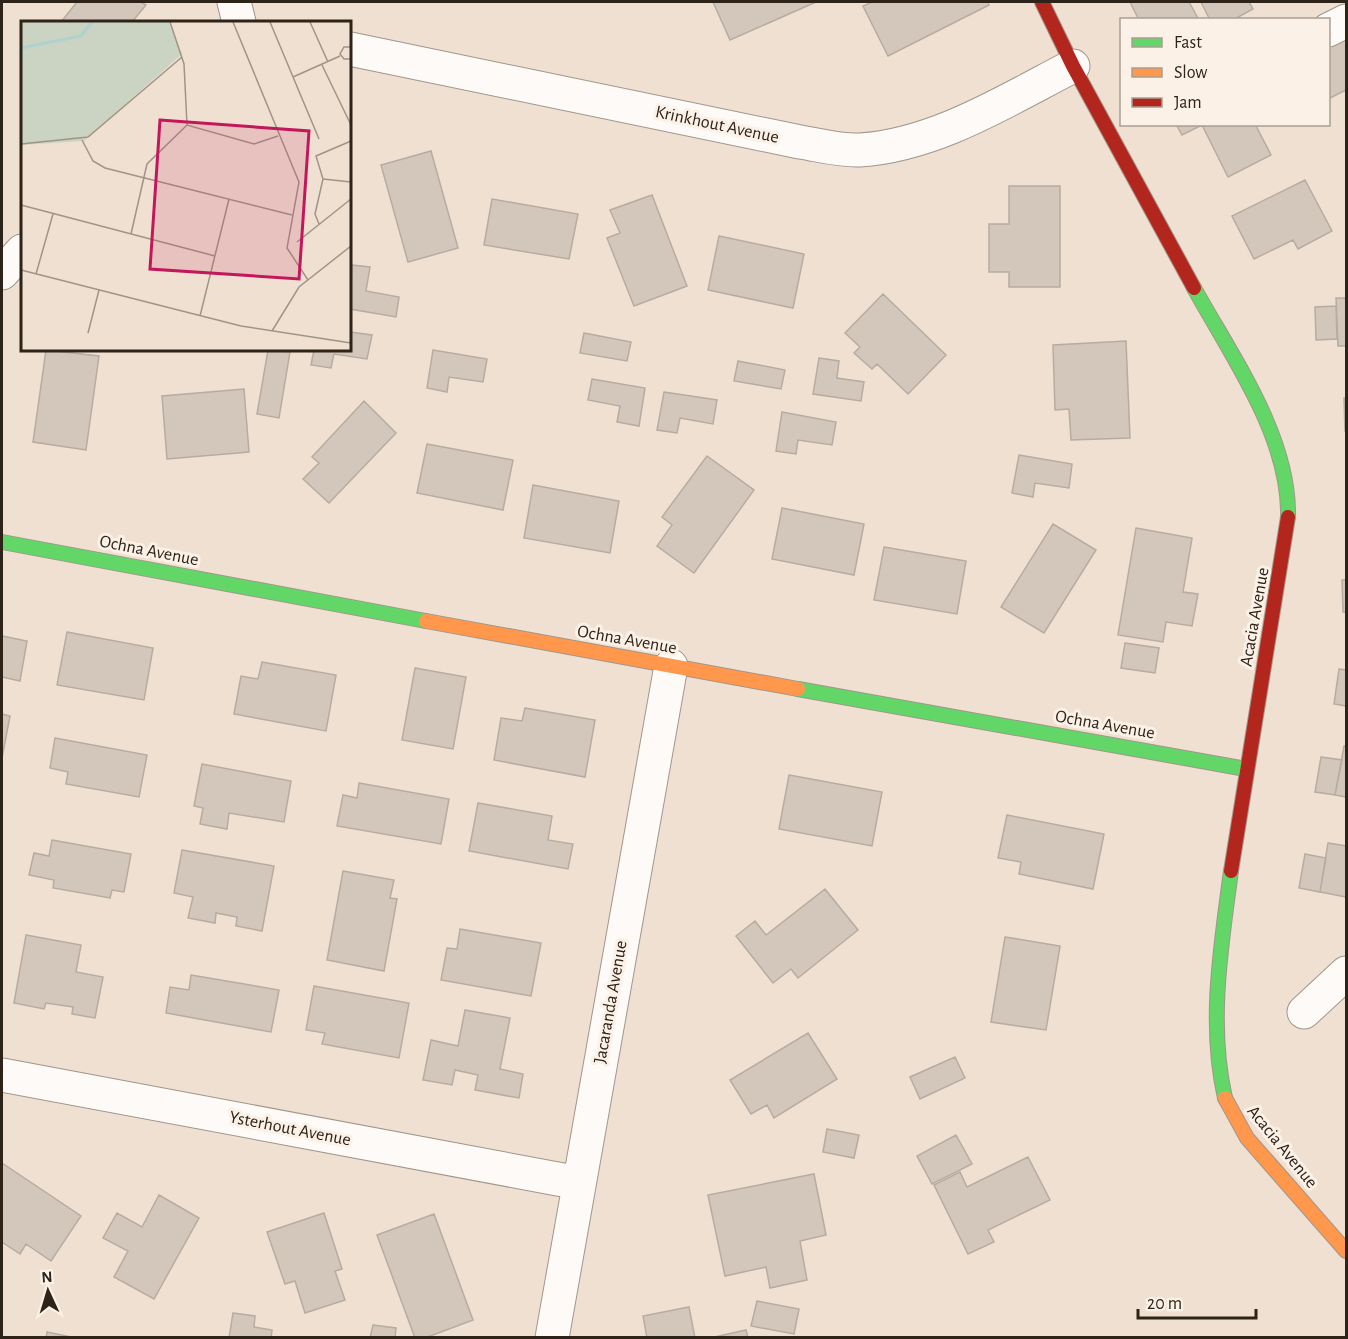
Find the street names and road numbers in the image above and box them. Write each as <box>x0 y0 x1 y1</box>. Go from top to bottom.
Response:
street label: Krinkhout Avenue <box>654 103 780 147</box>
street label: Ochna Avenue <box>98 533 200 569</box>
street label: Acacia Avenue <box>1237 566 1273 668</box>
street label: Ochna Avenue <box>576 622 678 658</box>
street label: Ochna Avenue <box>1054 707 1156 743</box>
street label: Jacaranda Avenue <box>591 939 631 1065</box>
street label: Acacia Avenue <box>1243 1102 1321 1192</box>
street label: Ysterhout Avenue <box>228 1108 352 1150</box>

